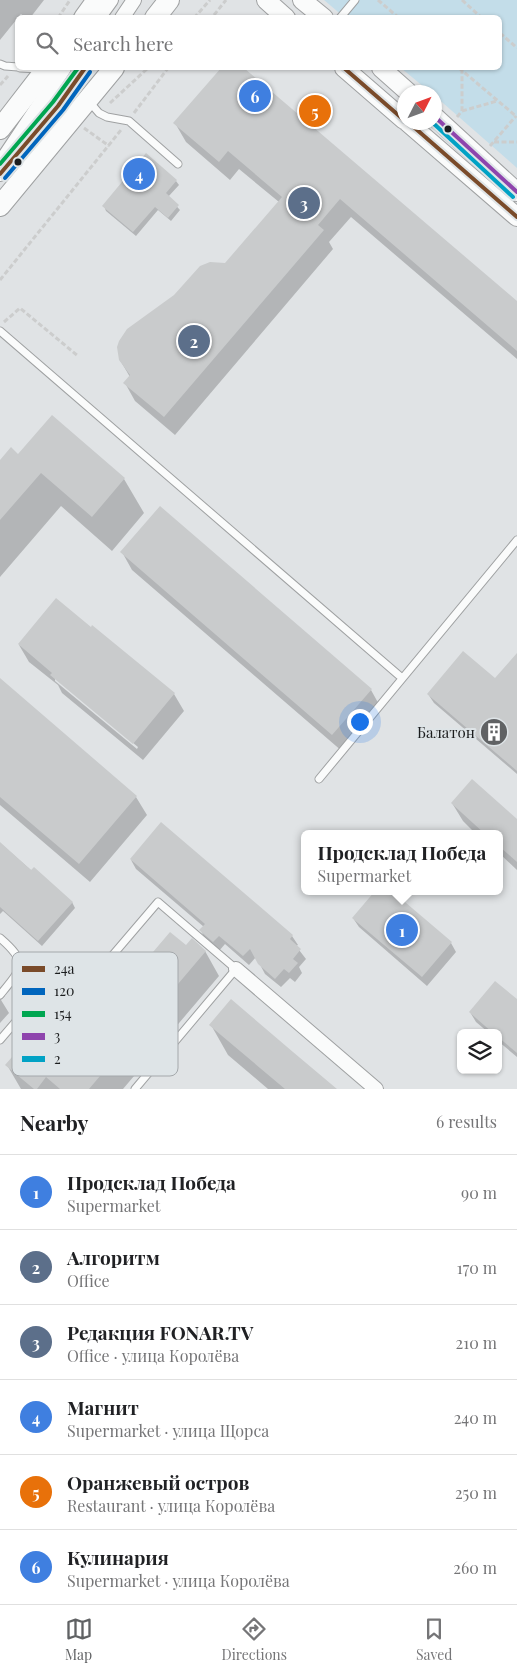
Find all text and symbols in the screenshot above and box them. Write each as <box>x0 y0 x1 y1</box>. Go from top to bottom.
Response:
search box <box>15 15 502 70</box>
icon: search <box>33 29 61 57</box>
text: Search here <box>73 30 173 56</box>
pin: 6 <box>239 77 271 115</box>
north arrow <box>397 85 442 130</box>
pin: 5 <box>299 92 331 130</box>
unlabelled marker <box>443 124 453 134</box>
pin: 4 <box>123 155 155 193</box>
unlabelled marker <box>13 157 23 167</box>
pin: 3 <box>288 184 320 222</box>
pin: 2 <box>178 322 210 360</box>
your location <box>347 709 373 735</box>
building icon: Балатон <box>479 717 509 747</box>
place label: Балатон <box>417 722 475 742</box>
popup <box>301 830 503 895</box>
text: Продсклад Победа <box>318 839 486 865</box>
text: Supermarket <box>318 865 411 886</box>
pin: 1 <box>386 911 418 949</box>
legend <box>12 952 178 1076</box>
text: 24a <box>54 959 75 978</box>
text: 120 <box>54 981 74 1000</box>
text: 154 <box>54 1004 72 1023</box>
text: 3 <box>54 1026 60 1045</box>
map controls <box>457 1029 502 1074</box>
button: layers <box>457 1029 502 1074</box>
text: 2 <box>54 1049 61 1068</box>
text: Nearby <box>20 1108 89 1136</box>
text: 6 results <box>436 1111 497 1132</box>
text: Продсклад Победа <box>67 1169 236 1195</box>
text: 1 <box>33 1182 39 1203</box>
text: 90 m <box>461 1182 497 1203</box>
text: Supermarket <box>67 1195 161 1216</box>
text: Алгоритм <box>67 1244 160 1270</box>
text: 2 <box>32 1257 40 1278</box>
text: 170 m <box>457 1257 497 1278</box>
text: Office <box>67 1270 110 1291</box>
text: Редакция FONAR.TV <box>67 1319 253 1345</box>
text: 3 <box>32 1332 40 1353</box>
text: 210 m <box>456 1332 497 1353</box>
text: Office · улица Королёва <box>67 1345 239 1366</box>
text: Магнит <box>67 1394 139 1420</box>
text: 4 <box>32 1407 40 1428</box>
text: 240 m <box>454 1407 497 1428</box>
text: Supermarket · улица Щорса <box>67 1420 269 1441</box>
text: Оранжевый остров <box>67 1469 249 1495</box>
text: 5 <box>32 1482 40 1503</box>
text: 250 m <box>455 1482 497 1503</box>
text: Restaurant · улица Королёва <box>67 1495 275 1516</box>
text: Кулинария <box>67 1544 169 1570</box>
text: 6 <box>32 1557 40 1578</box>
text: 260 m <box>453 1557 497 1578</box>
text: Supermarket · улица Королёва <box>67 1570 290 1591</box>
tab: Map <box>65 1615 93 1664</box>
tab: Directions <box>222 1615 287 1664</box>
tab: Saved <box>416 1615 452 1664</box>

